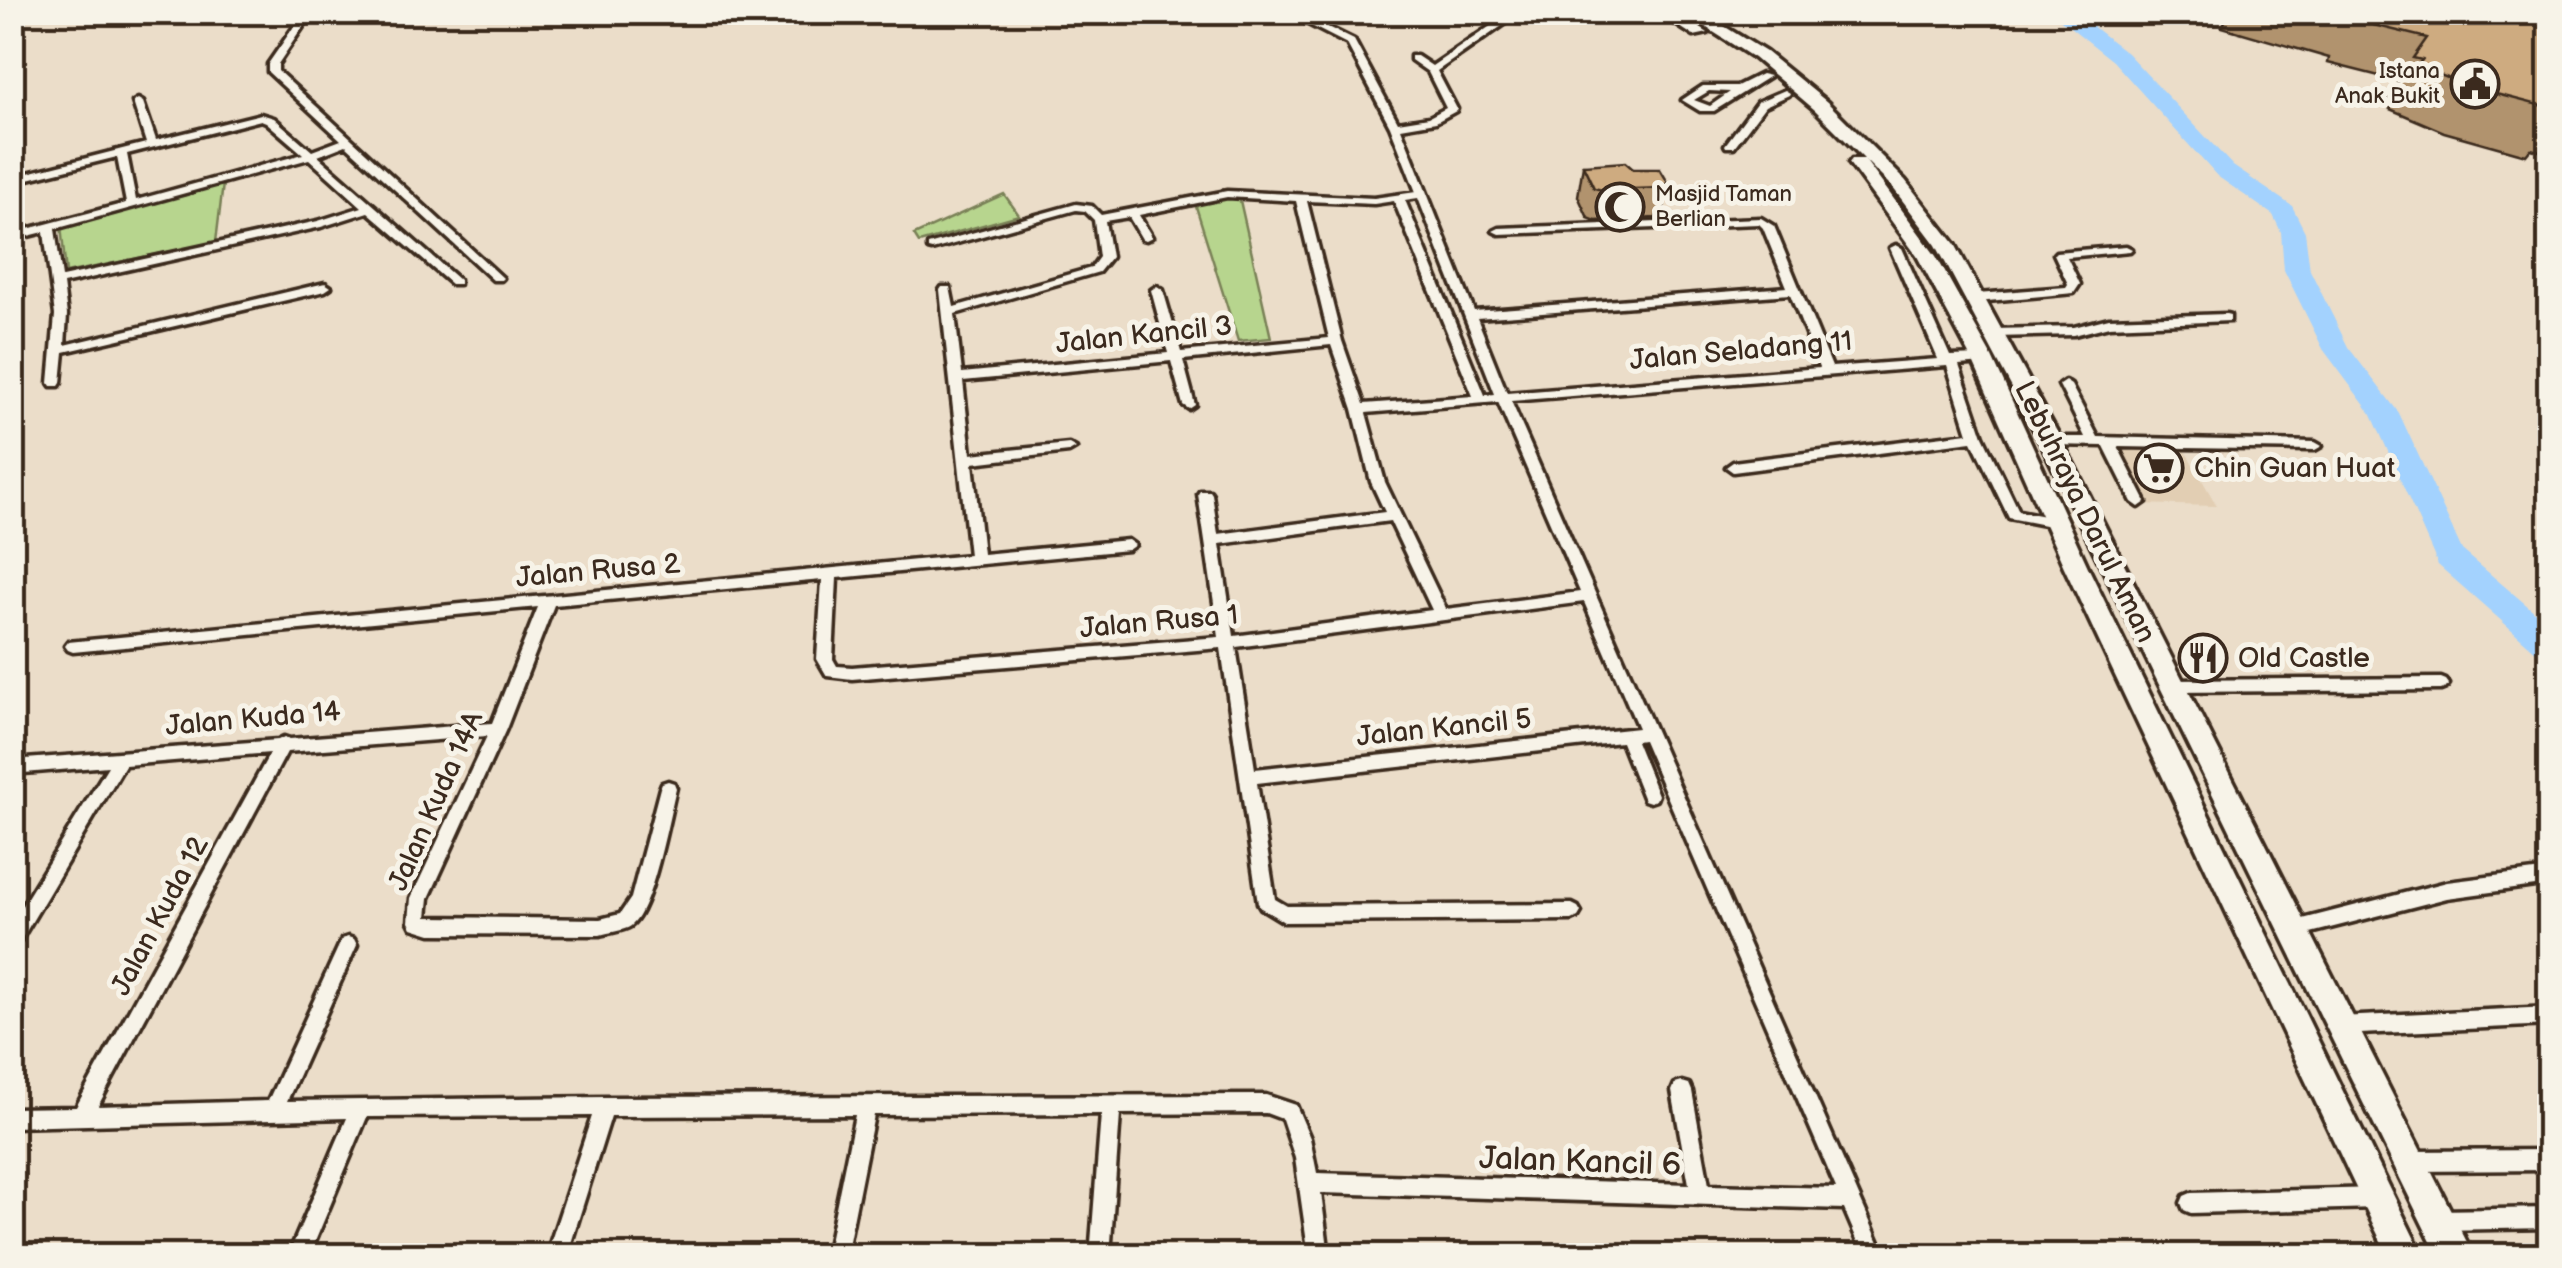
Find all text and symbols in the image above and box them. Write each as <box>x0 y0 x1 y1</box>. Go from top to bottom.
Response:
place label: Istana Anak Bukit <box>2335 58 2440 110</box>
public building icon: Istana Anak Bukit <box>2449 58 2501 110</box>
mosque icon: Masjid Taman Berlian <box>1594 181 1646 233</box>
place label: Masjid Taman Berlian <box>1655 181 1792 233</box>
street label: Jalan Kancil 3 <box>1054 309 1234 361</box>
street label: Jalan Seladang 11 <box>1628 325 1854 377</box>
street label: Lebuhraya Darul Aman <box>2007 376 2163 648</box>
supermarket icon: Chin Guan Huat <box>2133 442 2185 494</box>
place label: Chin Guan Huat <box>2194 452 2396 485</box>
street label: Jalan Rusa 2 <box>515 547 682 595</box>
street label: Jalan Rusa 1 <box>1078 599 1240 645</box>
restaurant icon: Old Castle <box>2177 632 2229 684</box>
place label: Old Castle <box>2238 642 2370 675</box>
street label: Jalan Kuda 14 <box>164 695 342 743</box>
street label: Jalan Kancil 5 <box>1355 702 1533 754</box>
street label: Jalan Kuda 14A <box>382 705 491 896</box>
street label: Jalan Kuda 12 <box>104 831 216 1001</box>
street label: Jalan Kancil 6 <box>1478 1139 1682 1185</box>

